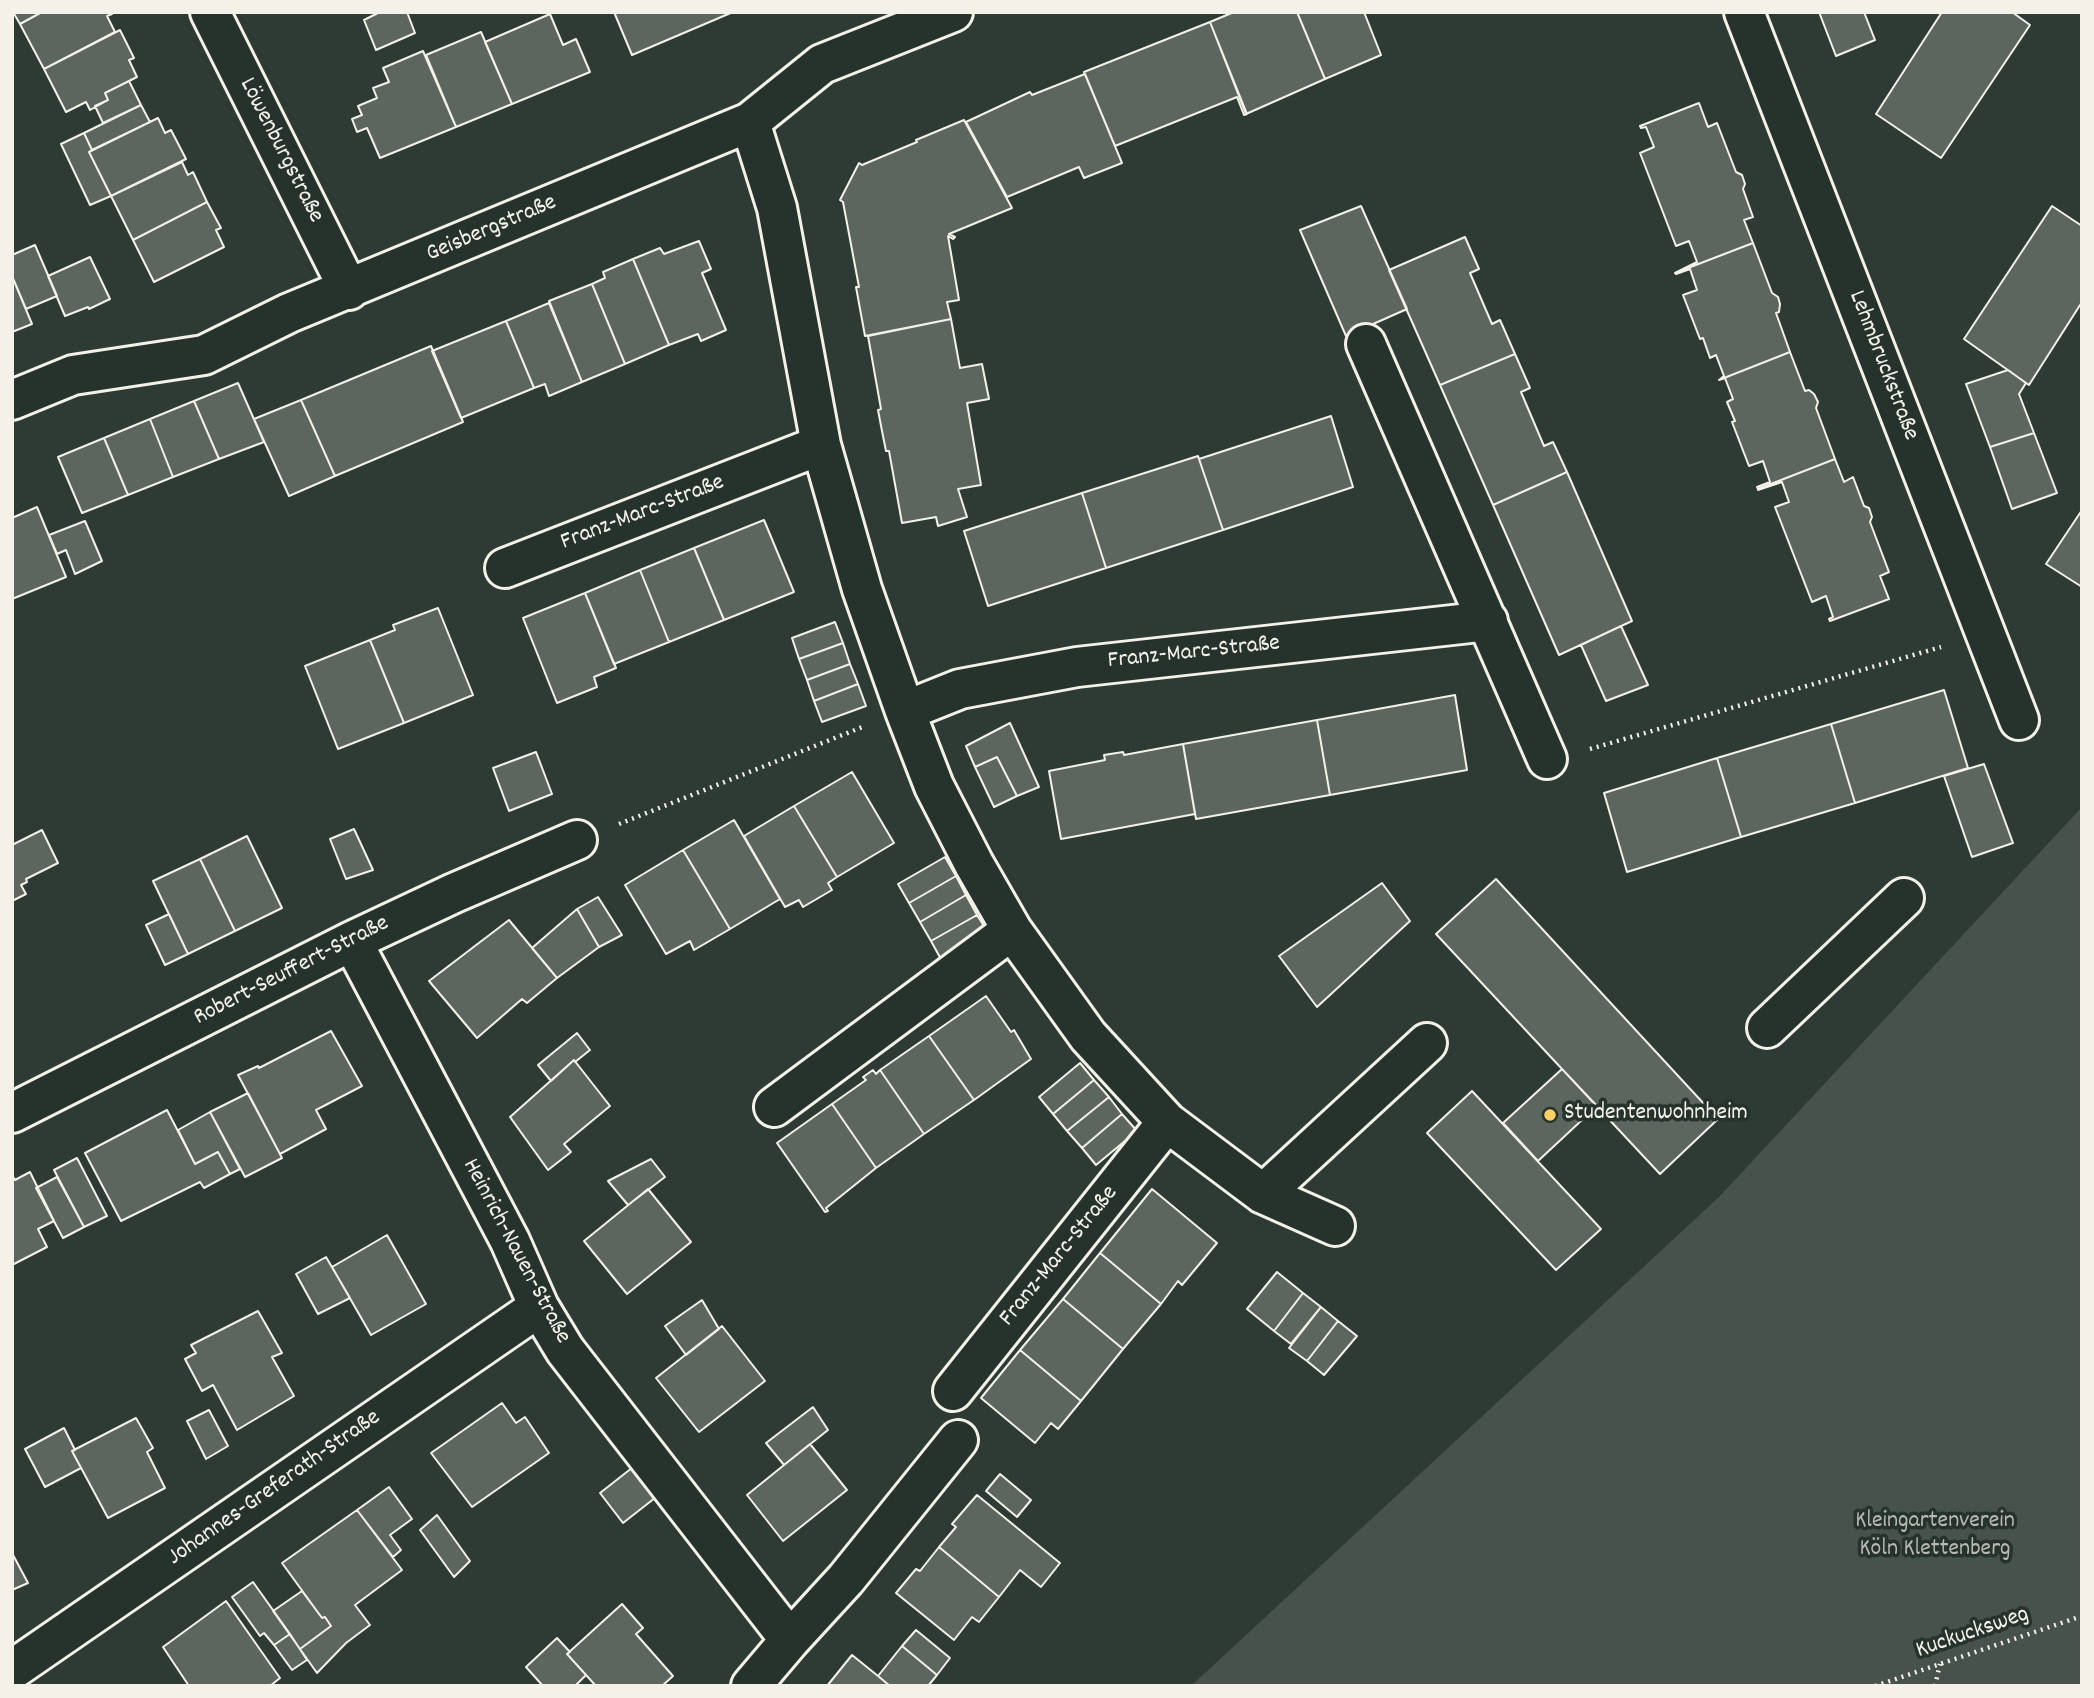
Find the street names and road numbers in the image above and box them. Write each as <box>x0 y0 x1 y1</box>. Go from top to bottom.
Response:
street label: Löwenburgstraße <box>231 74 329 228</box>
street label: Geisbergstraße <box>423 190 561 270</box>
street label: Lehmbruckstraße <box>1840 287 1924 445</box>
street label: Franz-Marc-Straße <box>557 470 729 558</box>
street label: Franz-Marc-Straße <box>1107 631 1281 677</box>
street label: Robert-Seuffert-Straße <box>190 910 394 1034</box>
street label: Heinrich-Nauen-Straße <box>454 1155 576 1349</box>
street label: Franz-Marc-Straße <box>994 1181 1126 1333</box>
street label: Johannes-Greferath-Straße <box>163 1405 387 1573</box>
street label: Kuckucksweg <box>1913 1601 2033 1667</box>

